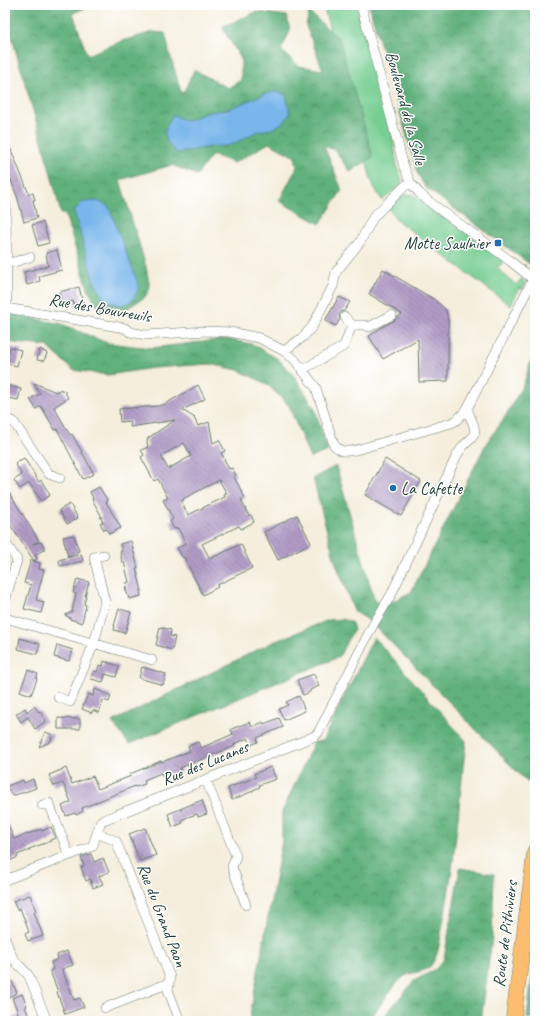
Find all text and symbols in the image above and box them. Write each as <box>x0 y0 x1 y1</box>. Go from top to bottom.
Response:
street label: Boulevard de la Salle <box>381 49 432 168</box>
place label: Motte Saulnier <box>404 233 492 254</box>
marker: Motte Saulnier <box>493 238 503 248</box>
street label: Rue des Bouvreuils <box>47 289 155 328</box>
place label: La Cafette <box>401 478 464 499</box>
marker: La Cafette <box>388 483 398 493</box>
street label: Rue des Lucanes <box>159 736 253 790</box>
street label: Rue du Grand Paon <box>133 860 192 970</box>
street label: Route de Pithiviers <box>488 878 522 988</box>

